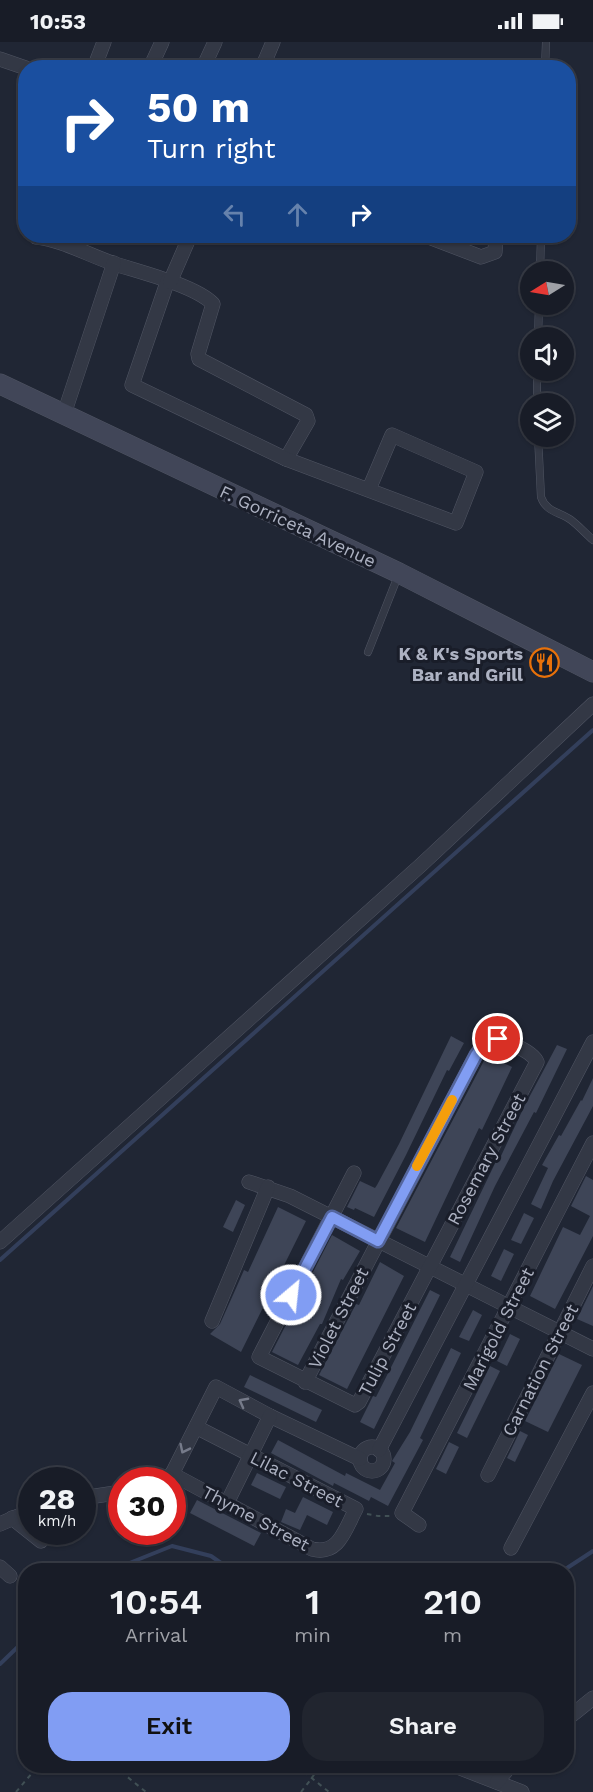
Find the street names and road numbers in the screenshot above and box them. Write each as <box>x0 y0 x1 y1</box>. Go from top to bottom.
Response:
street label: F. Gorriceta Avenue <box>217 481 379 571</box>
street label: Rosemary Street <box>442 1089 530 1228</box>
street label: Violet Street <box>304 1263 373 1372</box>
street label: Marigold Street <box>458 1264 538 1394</box>
street label: Tulip Street <box>354 1298 421 1399</box>
street label: Carnation Street <box>498 1300 583 1440</box>
street label: Lilac Street <box>247 1447 347 1512</box>
street label: Thyme Street <box>199 1481 314 1555</box>

